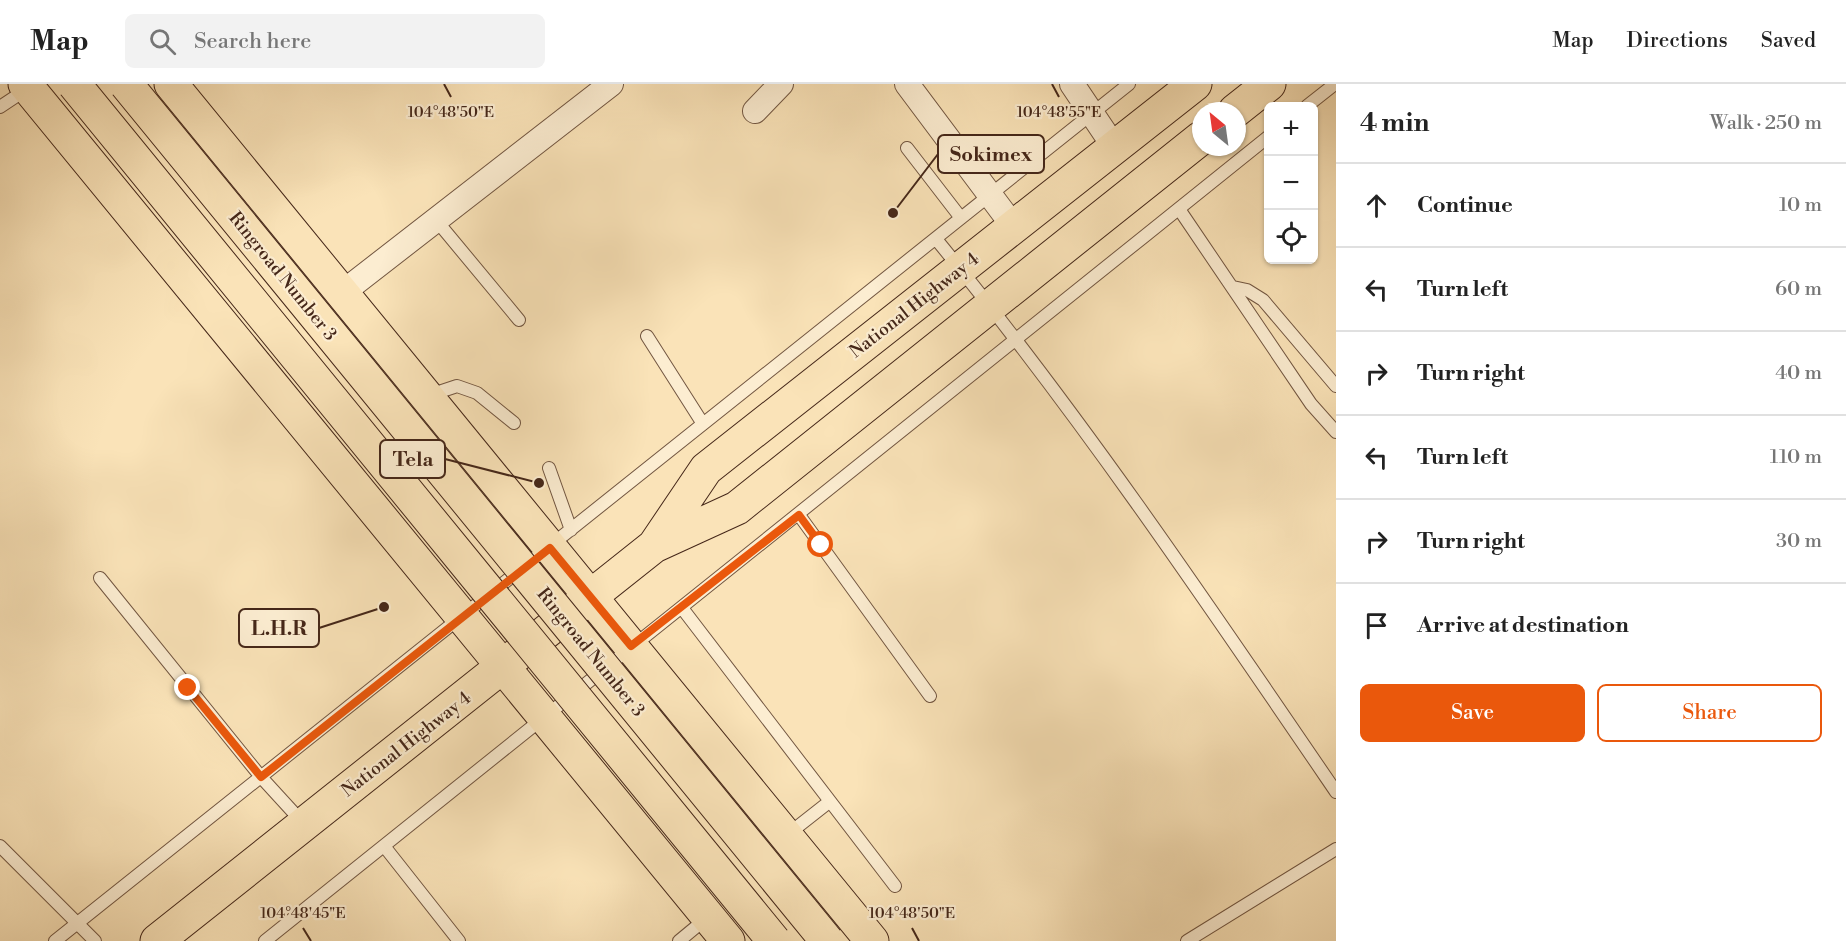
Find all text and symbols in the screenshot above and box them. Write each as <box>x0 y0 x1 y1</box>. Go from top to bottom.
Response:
search box <box>125 14 545 68</box>
text: Map <box>30 24 89 59</box>
icon: search <box>146 25 179 58</box>
text: Search here <box>194 28 311 55</box>
text: Map <box>1552 28 1594 54</box>
text: Directions <box>1627 28 1728 54</box>
text: Saved <box>1761 28 1816 54</box>
north arrow <box>1192 102 1246 156</box>
map controls <box>1264 102 1318 264</box>
button: + <box>1264 102 1318 156</box>
text: 104°48'50"E <box>408 103 494 122</box>
text: 104°48'55"E <box>1017 103 1101 122</box>
text: 4 min <box>1360 107 1430 139</box>
text: Walk · 250 m <box>1710 111 1822 136</box>
callout: Sokimex <box>938 135 1044 173</box>
text: Sokimex <box>950 143 1033 168</box>
button: − <box>1264 156 1318 210</box>
icon: ahead <box>1360 189 1393 222</box>
text: Continue <box>1417 192 1513 219</box>
text: 10 m <box>1779 193 1822 218</box>
street label: Ringroad Number 3 <box>223 207 342 346</box>
button: locate <box>1264 210 1318 264</box>
street label: National Highway 4 <box>845 247 984 363</box>
icon: left <box>1360 273 1393 306</box>
text: Turn left <box>1417 276 1508 303</box>
text: 60 m <box>1775 277 1822 302</box>
icon: right <box>1360 357 1393 390</box>
text: Turn right <box>1417 360 1525 387</box>
text: 40 m <box>1775 361 1822 386</box>
callout: Tela <box>380 440 445 478</box>
icon: left <box>1360 441 1393 474</box>
text: Turn left <box>1417 444 1508 471</box>
text: 110 m <box>1770 445 1822 470</box>
text: Tela <box>393 448 433 473</box>
icon: right <box>1360 525 1393 558</box>
text: Turn right <box>1417 528 1525 555</box>
text: 30 m <box>1776 529 1822 554</box>
route start <box>807 531 833 557</box>
street label: Ringroad Number 3 <box>531 583 650 722</box>
callout: L.H.R <box>239 609 319 647</box>
icon: arrive <box>1360 609 1393 642</box>
text: Arrive at destination <box>1417 612 1629 639</box>
text: L.H.R <box>251 617 308 642</box>
route end <box>174 674 200 700</box>
button: Save <box>1360 684 1585 742</box>
button: Share <box>1597 684 1822 742</box>
street label: National Highway 4 <box>337 686 476 802</box>
text: 104°48'45"E <box>260 904 346 923</box>
text: 104°48'50"E <box>869 904 955 923</box>

